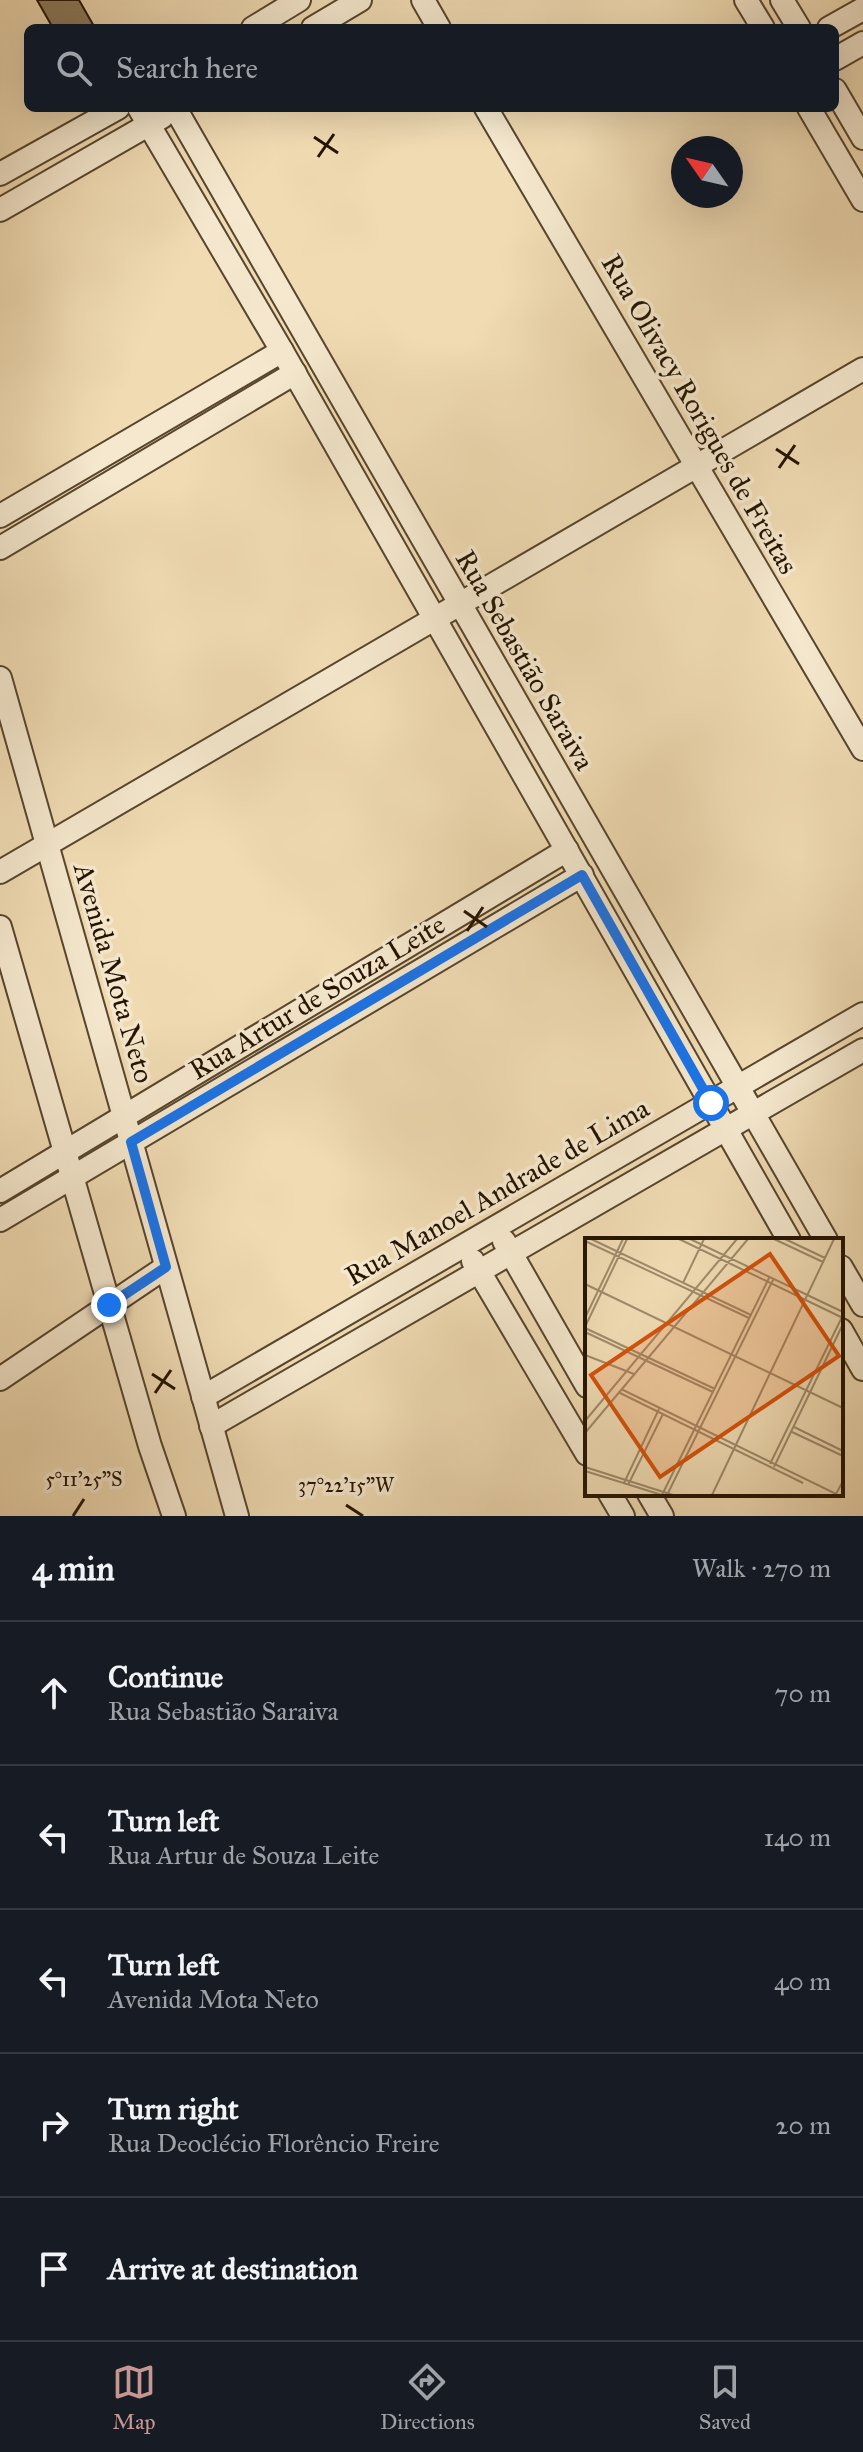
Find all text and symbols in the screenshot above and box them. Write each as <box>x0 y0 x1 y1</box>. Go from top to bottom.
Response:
search box <box>24 24 839 112</box>
icon: search <box>52 46 96 90</box>
text: Search here <box>116 50 258 86</box>
north arrow <box>671 136 743 208</box>
street label: Rua Olivacy Rorigues de Freitas <box>594 248 806 580</box>
street label: Rua Sebastião Saraiva <box>448 544 602 776</box>
street label: Avenida Mota Neto <box>66 858 162 1087</box>
street label: Rua Artur de Souza Leite <box>183 907 451 1087</box>
route start <box>693 1085 729 1121</box>
street label: Rua Manoel Andrade de Lima <box>339 1090 655 1293</box>
inset map <box>585 1238 843 1496</box>
route end <box>91 1287 127 1323</box>
text: 5°11'25"S <box>45 1467 123 1491</box>
text: 37°22'15"W <box>298 1473 395 1497</box>
text: 4 min <box>32 1548 115 1589</box>
text: Walk · 270 m <box>692 1552 831 1584</box>
text: Continue <box>108 1659 223 1695</box>
icon: ahead <box>32 1671 76 1715</box>
text: 70 m <box>775 1677 831 1709</box>
text: Rua Sebastião Saraiva <box>108 1695 339 1727</box>
text: Turn left <box>108 1803 219 1839</box>
icon: left <box>32 1815 76 1859</box>
text: 140 m <box>764 1821 831 1853</box>
text: Rua Artur de Souza Leite <box>108 1839 379 1871</box>
text: Turn left <box>108 1947 219 1983</box>
icon: left <box>32 1959 76 2003</box>
text: 40 m <box>774 1965 831 1997</box>
text: Avenida Mota Neto <box>108 1983 319 2015</box>
text: Turn right <box>108 2091 239 2127</box>
icon: right <box>32 2103 76 2147</box>
text: 20 m <box>776 2109 831 2141</box>
text: Rua Deoclécio Florêncio Freire <box>108 2127 440 2159</box>
icon: arrive <box>32 2247 76 2291</box>
text: Arrive at destination <box>108 2251 358 2287</box>
tab: Map <box>112 2360 156 2435</box>
tab: Directions <box>380 2360 475 2435</box>
tab: Saved <box>699 2360 751 2435</box>

